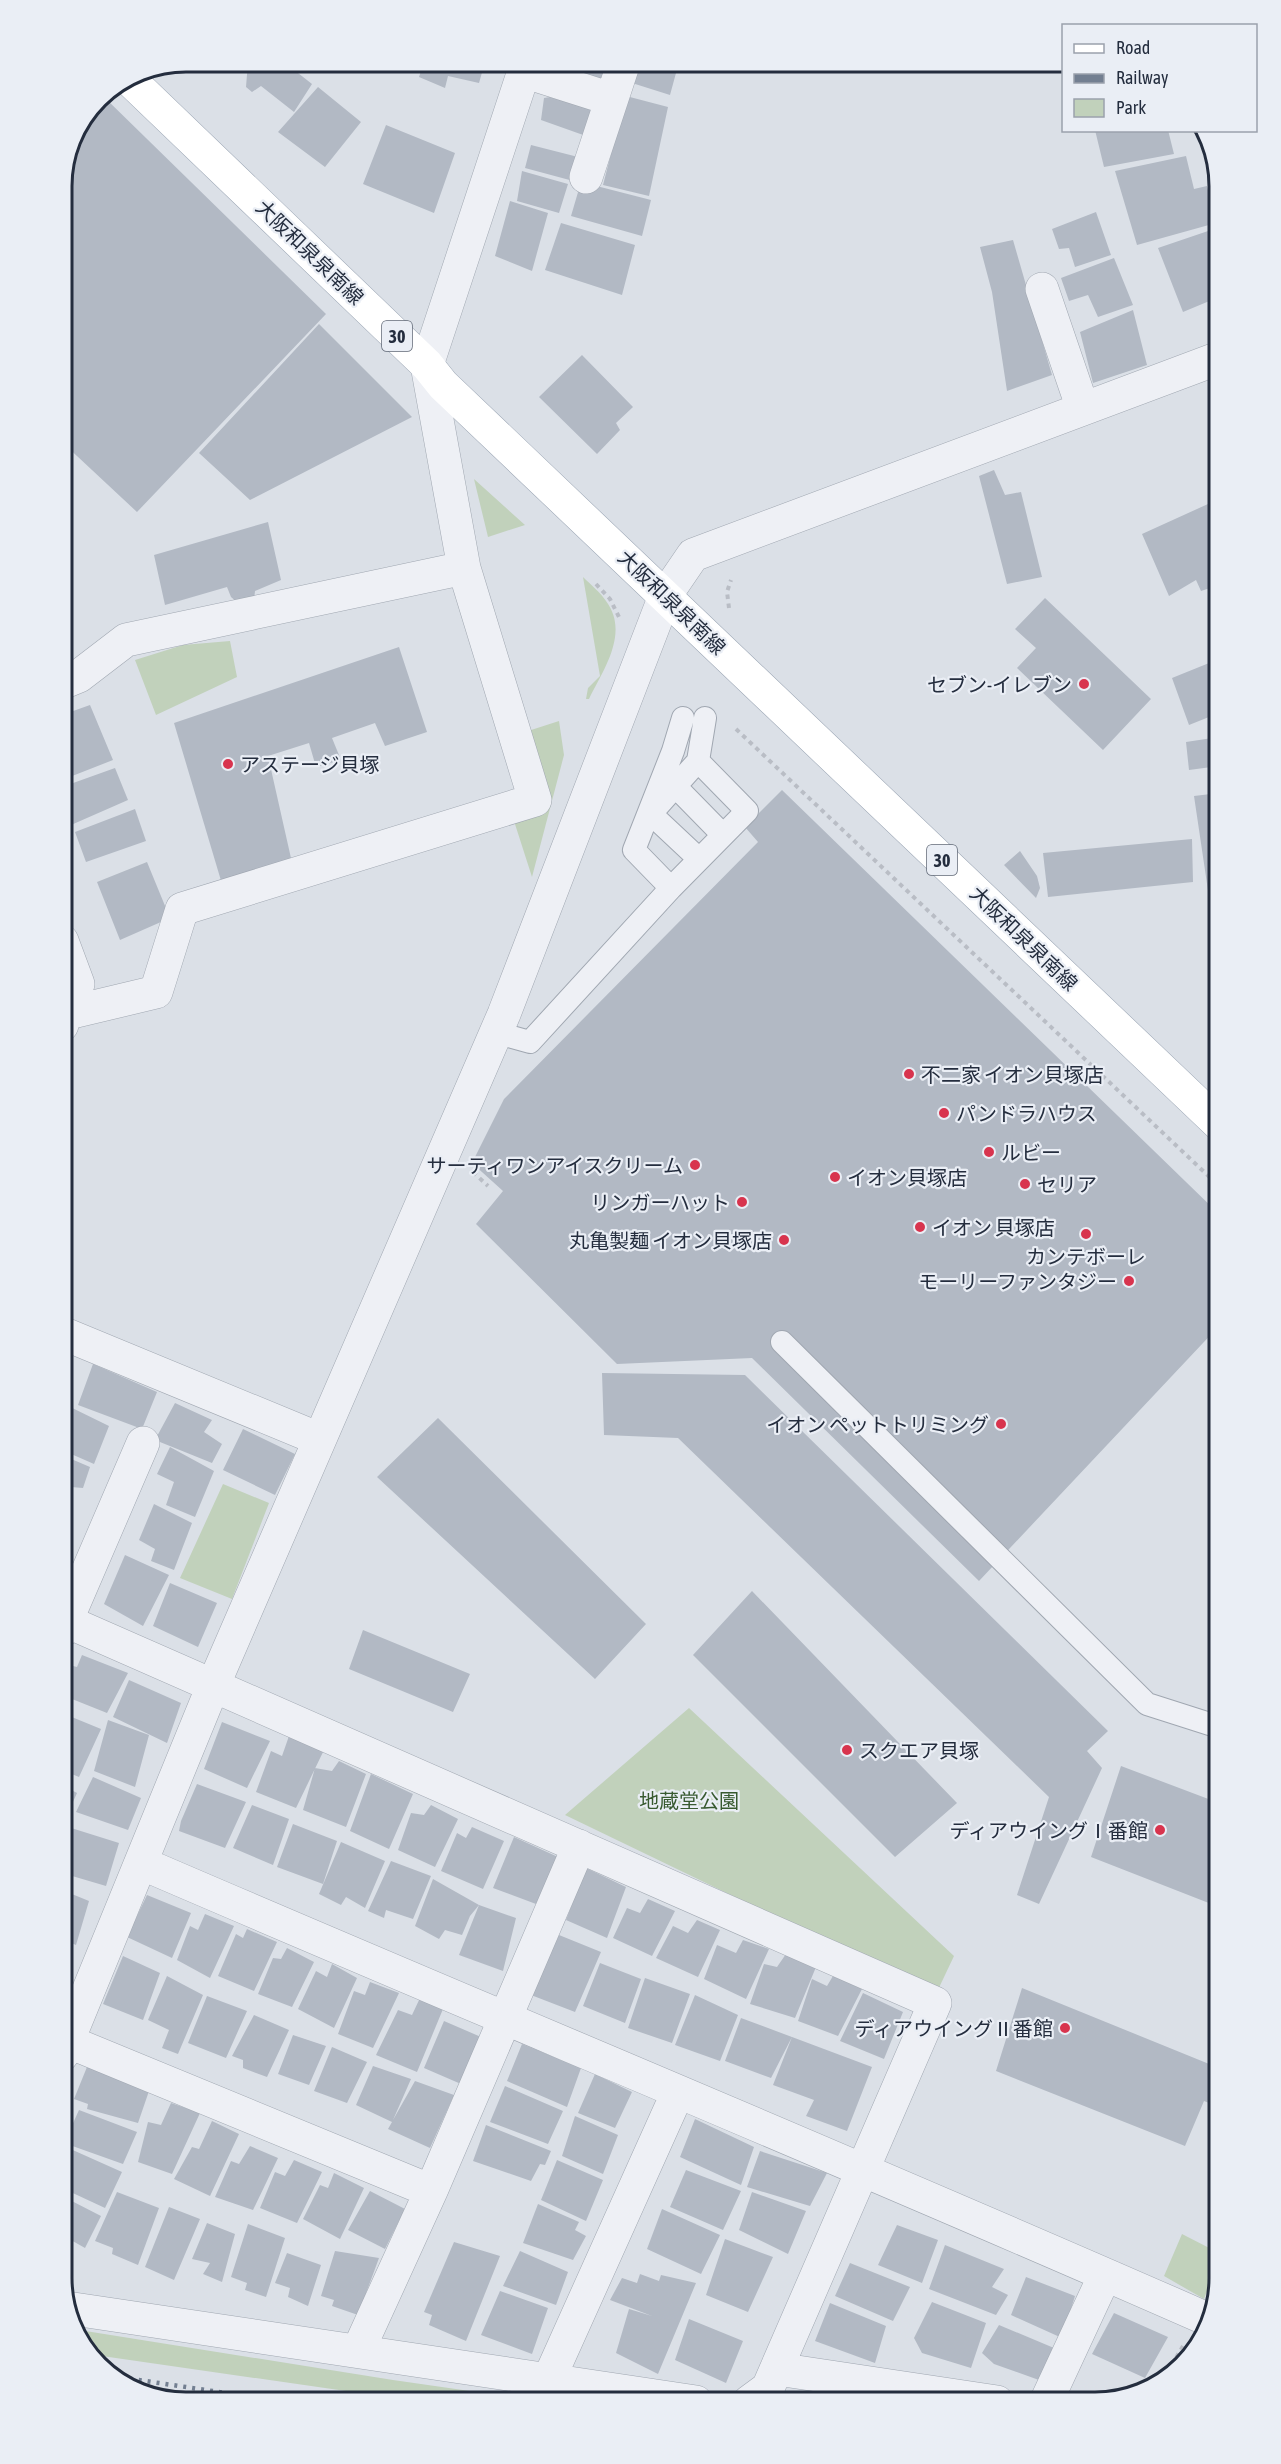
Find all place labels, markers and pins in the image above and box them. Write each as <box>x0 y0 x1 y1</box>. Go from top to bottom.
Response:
place label: セブン-イレブン <box>927 673 1072 696</box>
marker: セブン-イレブン <box>1077 677 1091 691</box>
place label: アステージ貝塚 <box>240 753 380 776</box>
marker: アステージ貝塚 <box>221 757 235 771</box>
place label: 不二家 イオン貝塚店 <box>921 1063 1104 1086</box>
marker: 不二家 イオン貝塚店 <box>902 1067 916 1081</box>
place label: パンドラハウス <box>956 1102 1097 1125</box>
marker: パンドラハウス <box>937 1106 951 1120</box>
place label: ルビー <box>1001 1141 1061 1164</box>
marker: ルビー <box>982 1145 996 1159</box>
place label: サーティワンアイスクリーム <box>426 1154 683 1177</box>
marker: サーティワンアイスクリーム <box>688 1158 702 1172</box>
place label: イオン貝塚店 <box>847 1166 967 1189</box>
marker: イオン貝塚店 <box>828 1170 842 1184</box>
place label: セリア <box>1037 1173 1097 1196</box>
marker: セリア <box>1018 1177 1032 1191</box>
place label: リンガーハット <box>590 1191 730 1214</box>
marker: リンガーハット <box>735 1195 749 1209</box>
place label: イオン 貝塚店 <box>932 1216 1055 1239</box>
marker: イオン 貝塚店 <box>913 1220 927 1234</box>
marker: カンテボーレ <box>1079 1227 1093 1241</box>
place label: 丸亀製麺 イオン貝塚店 <box>569 1229 772 1252</box>
marker: 丸亀製麺 イオン貝塚店 <box>777 1233 791 1247</box>
place label: カンテボーレ <box>1026 1245 1146 1268</box>
place label: モーリーファンタジー <box>918 1270 1117 1293</box>
marker: モーリーファンタジー <box>1122 1274 1136 1288</box>
place label: イオン ペットトリミング <box>766 1413 989 1436</box>
marker: イオン ペットトリミング <box>994 1417 1008 1431</box>
place label: スクエア貝塚 <box>859 1739 979 1762</box>
marker: スクエア貝塚 <box>840 1743 854 1757</box>
place label: ディアウイングⅠ番館 <box>949 1819 1148 1842</box>
marker: ディアウイングⅠ番館 <box>1153 1823 1167 1837</box>
place label: ディアウイングⅡ番館 <box>854 2017 1053 2040</box>
marker: ディアウイングⅡ番館 <box>1058 2021 1072 2035</box>

